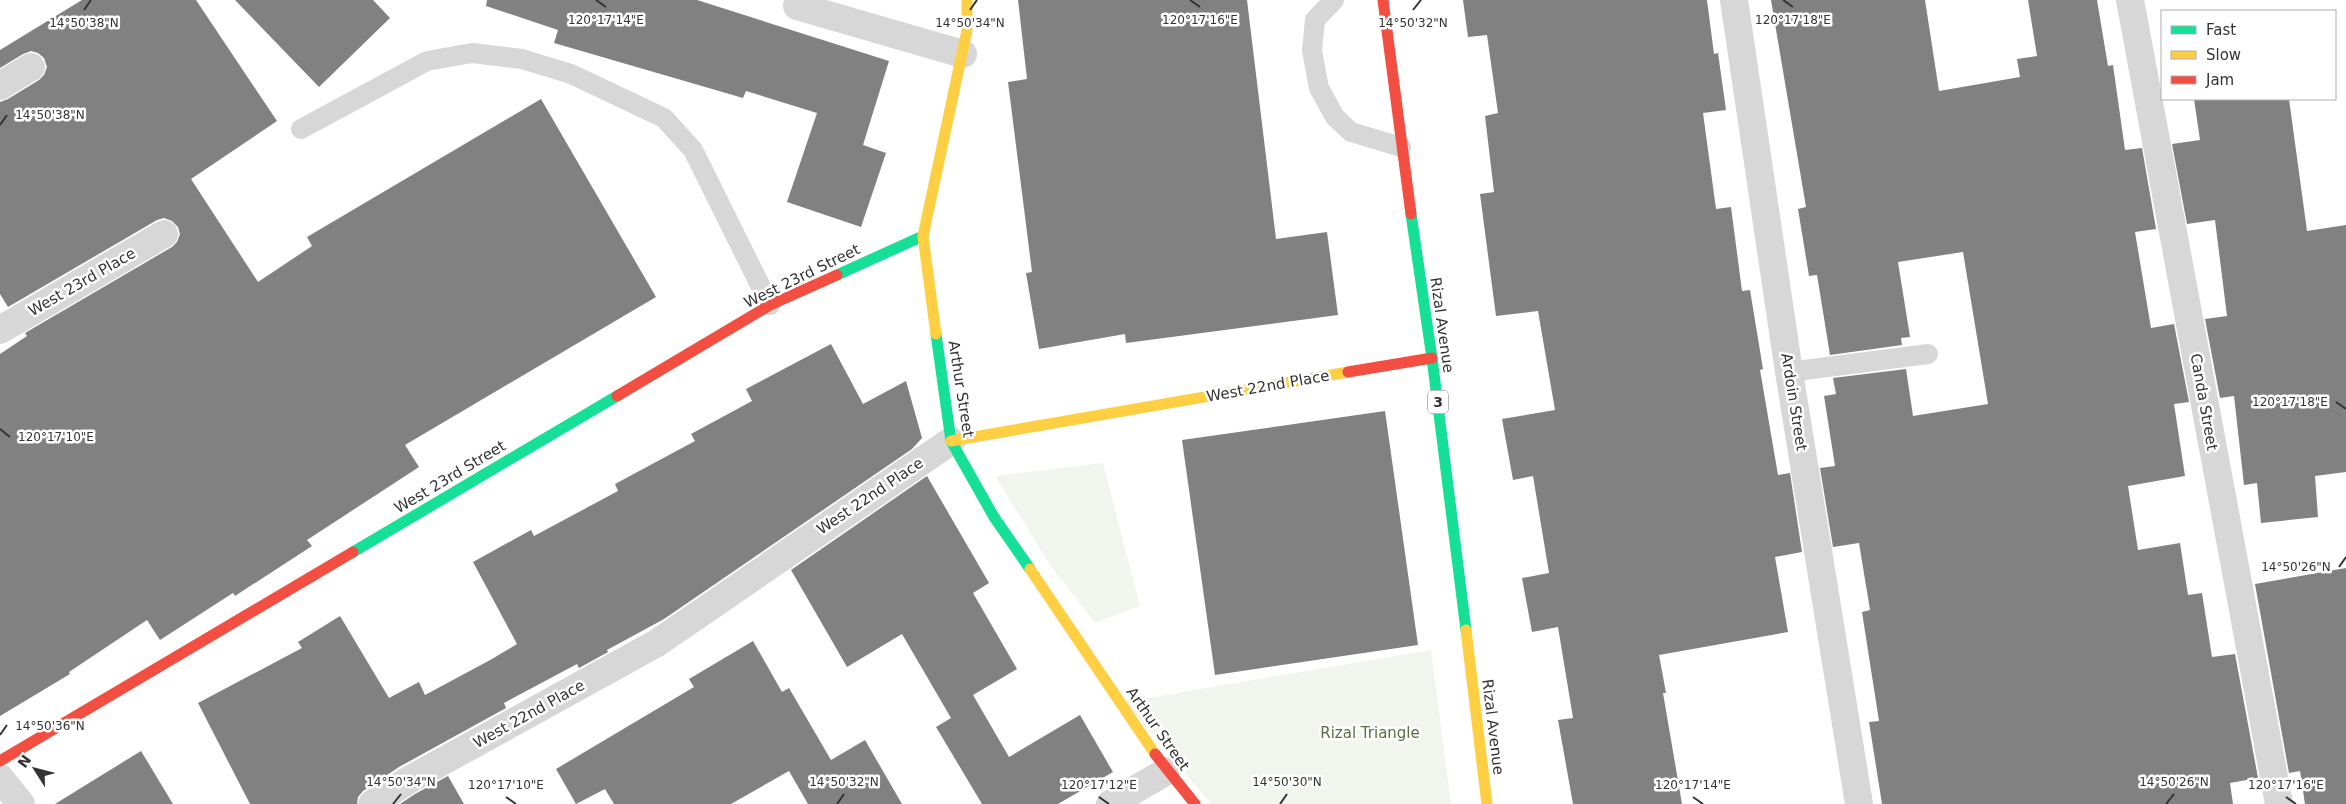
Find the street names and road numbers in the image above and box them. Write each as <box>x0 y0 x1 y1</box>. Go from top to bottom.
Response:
street label: West 23rd Street <box>741 240 863 312</box>
street label: West 23rd Place <box>25 244 139 320</box>
street label: Rizal Avenue <box>1426 276 1458 374</box>
street label: Arthur Street <box>944 339 978 439</box>
street label: Ardoin Street <box>1777 352 1811 452</box>
street label: Canda Street <box>2187 352 2221 452</box>
street label: West 22nd Place <box>1205 366 1331 406</box>
road number: 3 <box>1428 391 1448 414</box>
street label: West 23rd Street <box>391 437 509 517</box>
street label: West 22nd Place <box>813 454 927 538</box>
street label: West 22nd Place <box>470 676 588 752</box>
street label: Rizal Avenue <box>1478 678 1508 776</box>
street label: Arthur Street <box>1123 684 1193 774</box>

